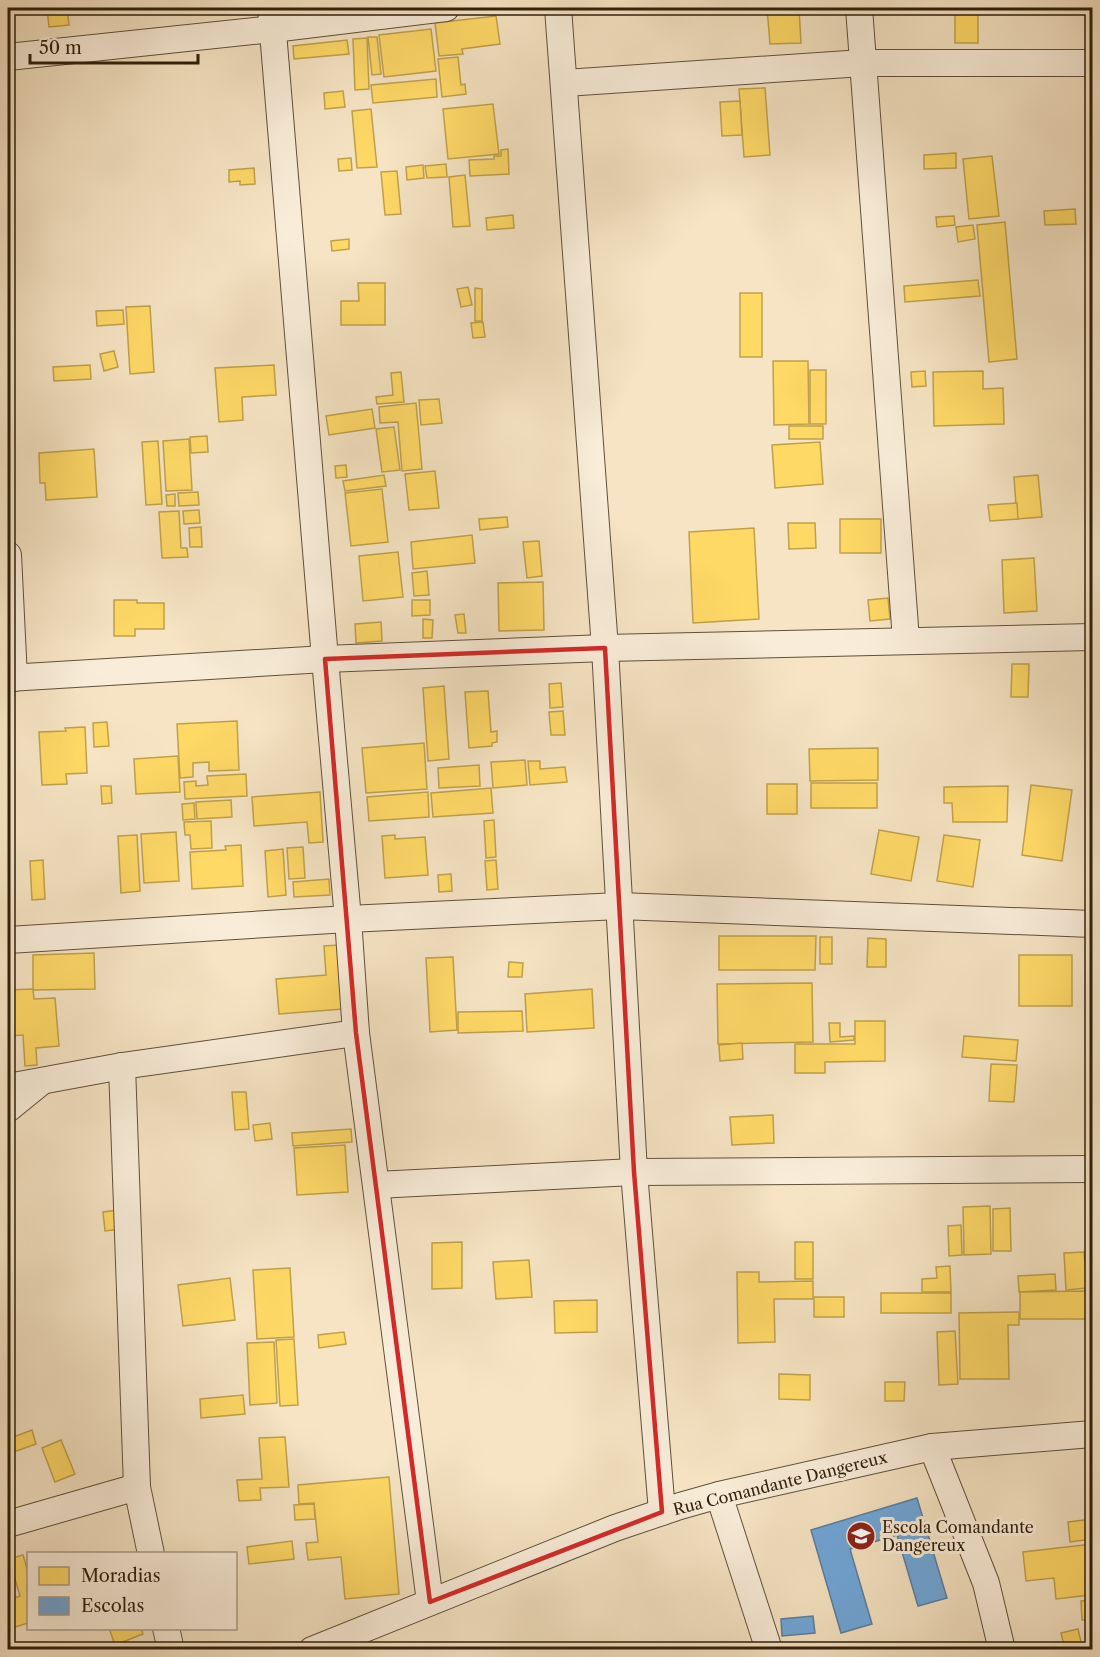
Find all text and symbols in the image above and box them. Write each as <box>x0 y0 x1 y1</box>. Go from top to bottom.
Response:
scale bar <box>30 27 198 65</box>
text: 50 m <box>39 37 82 59</box>
street label: Rua Comandante Dangereux <box>671 1447 890 1519</box>
place label: Escola Comandante Dangereux <box>882 1517 1034 1555</box>
school or university icon: Escola Comandante Dangereux <box>845 1520 877 1552</box>
legend <box>27 1552 237 1630</box>
text: Moradias <box>81 1565 161 1587</box>
text: Escolas <box>81 1595 144 1617</box>

